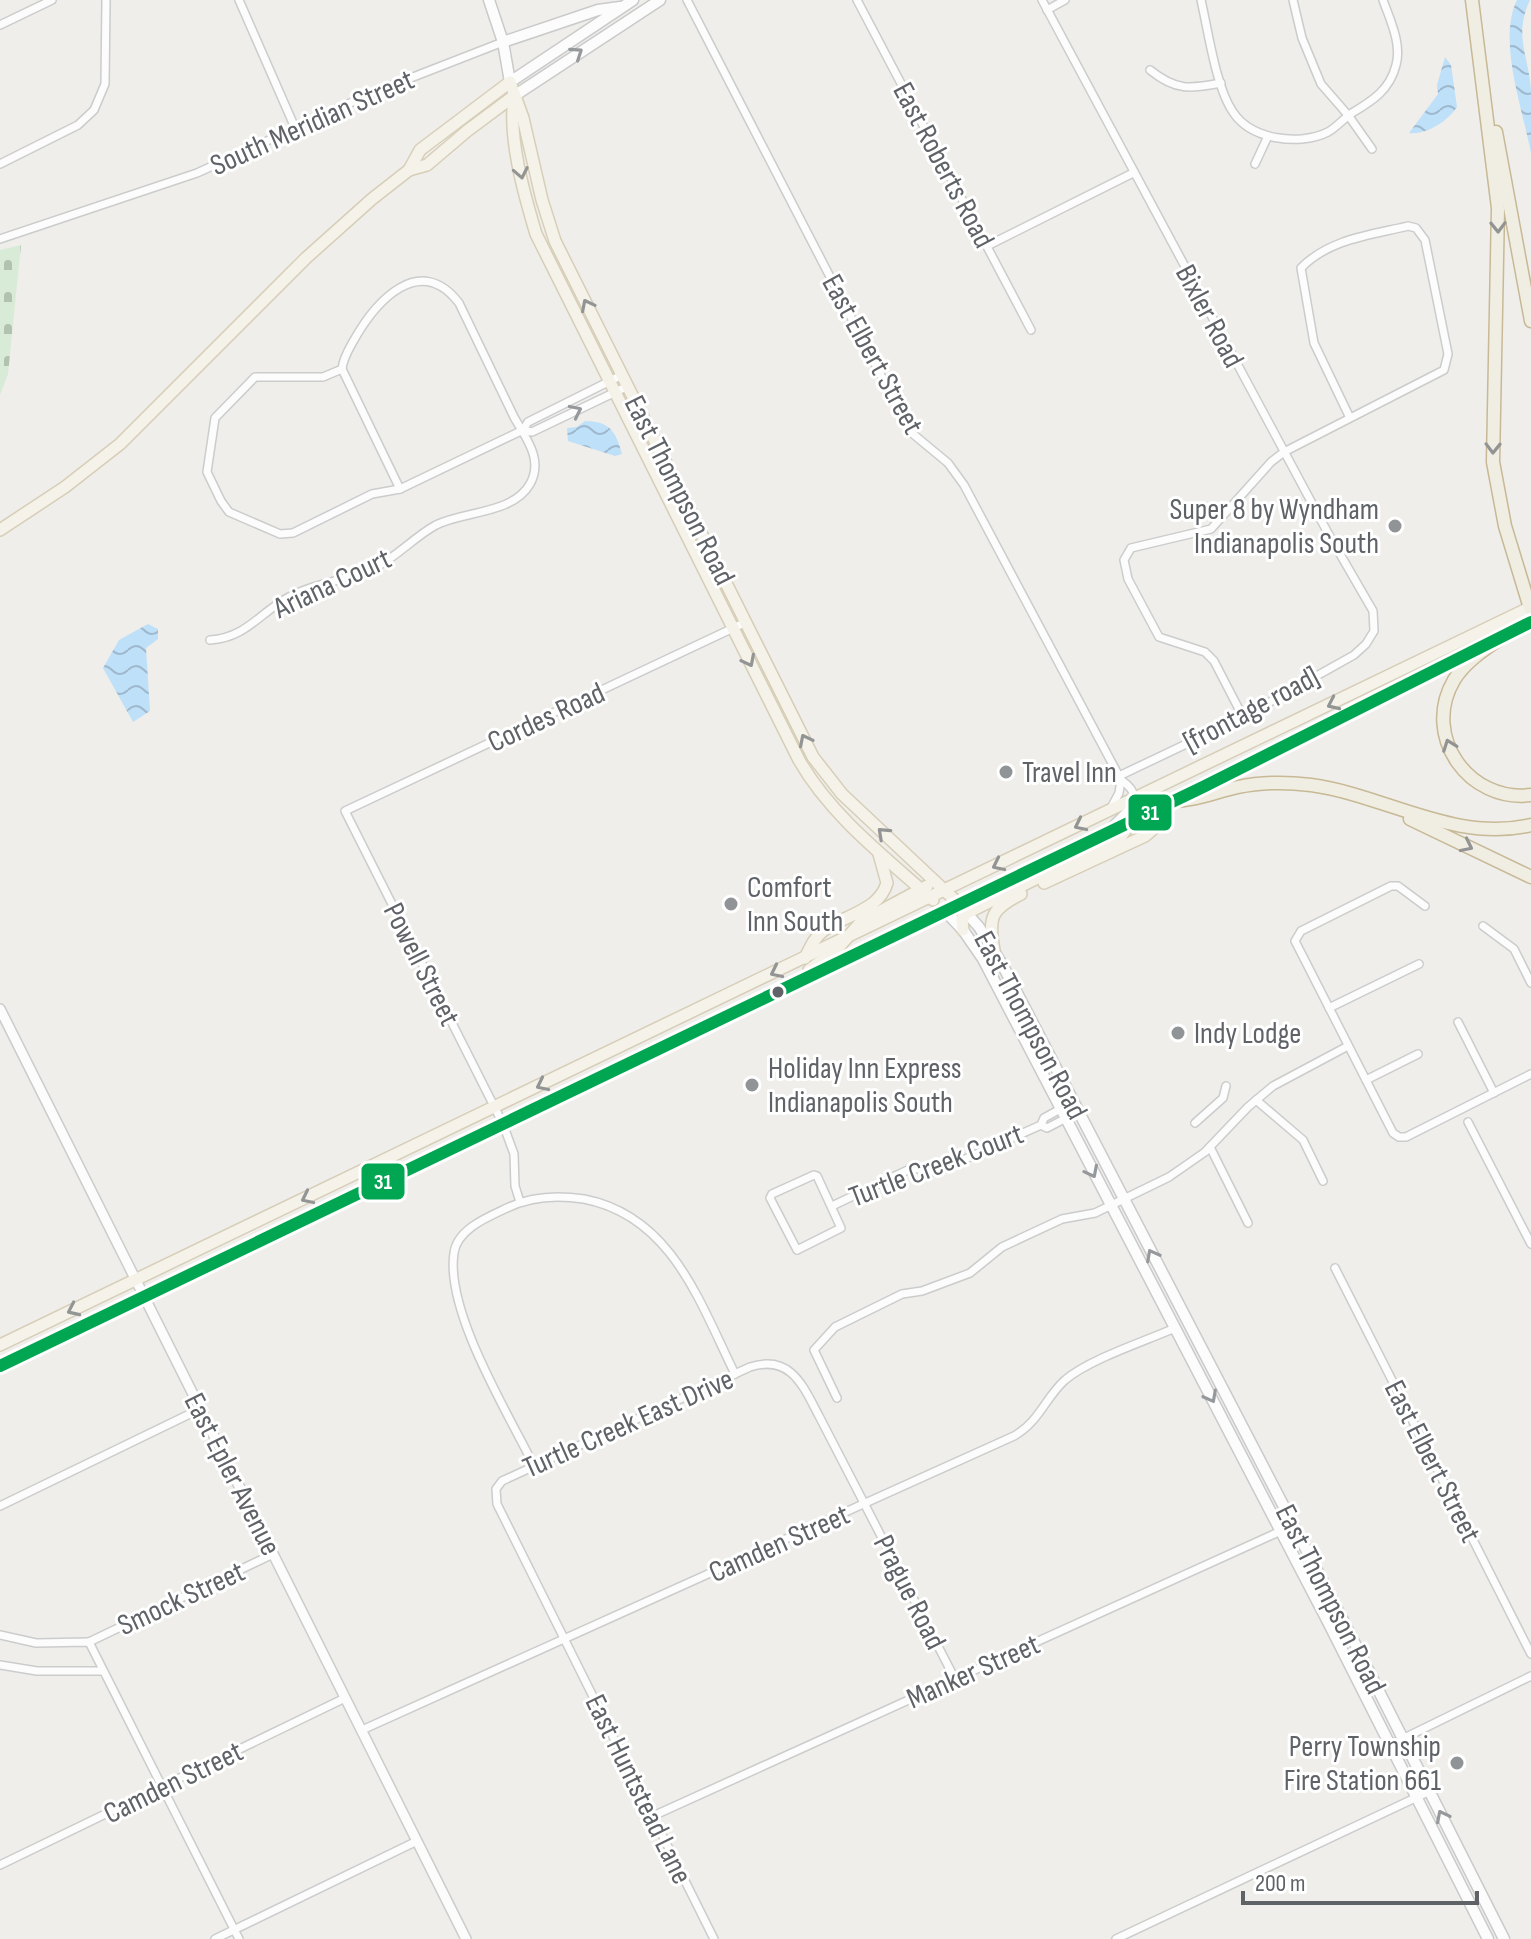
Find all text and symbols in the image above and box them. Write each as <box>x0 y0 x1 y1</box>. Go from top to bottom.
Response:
one-way arrow <box>568 48 583 63</box>
street label: South Meridian Street <box>205 62 420 184</box>
street label: East Roberts Road <box>884 77 1002 254</box>
one-way arrow <box>512 166 529 180</box>
one-way arrow <box>1489 221 1507 234</box>
street label: Bixler Road <box>1167 259 1251 374</box>
street label: East Elbert Street <box>814 268 931 441</box>
one-way arrow <box>581 299 597 314</box>
street label: East Thompson Road <box>616 390 742 591</box>
one-way arrow <box>568 405 582 421</box>
one-way arrow <box>1484 442 1502 455</box>
place label: Super 8 by Wyndham Indianapolis South <box>1169 492 1379 562</box>
marker: Super 8 by Wyndham Indianapolis South <box>1386 517 1404 535</box>
street label: Ariana Court <box>267 541 397 627</box>
one-way arrow <box>740 653 755 668</box>
street label: [frontage road] <box>1177 659 1326 761</box>
street label: Cordes Road <box>482 675 611 761</box>
one-way arrow <box>1327 694 1342 710</box>
one-way arrow <box>799 734 815 749</box>
one-way arrow <box>1442 739 1459 753</box>
place label: Travel Inn <box>1022 755 1117 791</box>
marker: Travel Inn <box>997 763 1015 781</box>
line badge: 31 <box>1127 793 1173 832</box>
text: 31 <box>1141 800 1160 827</box>
one-way arrow <box>1073 815 1088 831</box>
one-way arrow <box>877 828 892 842</box>
one-way arrow <box>1458 836 1473 852</box>
one-way arrow <box>992 855 1007 871</box>
place label: Comfort Inn South <box>747 870 843 940</box>
marker: Comfort Inn South <box>722 895 740 913</box>
street label: Powell Street <box>375 897 467 1032</box>
street label: East Thompson Road <box>965 925 1095 1126</box>
one-way arrow <box>770 962 784 978</box>
unlabelled marker <box>770 984 786 1000</box>
place label: Indy Lodge <box>1194 1016 1301 1052</box>
marker: Indy Lodge <box>1169 1024 1187 1042</box>
place label: Holiday Inn Express Indianapolis South <box>768 1051 962 1121</box>
one-way arrow <box>535 1075 550 1091</box>
marker: Holiday Inn Express Indianapolis South <box>743 1076 761 1094</box>
street label: Turtle Creek Court <box>844 1116 1028 1216</box>
line badge: 31 <box>360 1162 406 1201</box>
one-way arrow <box>1083 1163 1098 1178</box>
text: 31 <box>374 1169 393 1196</box>
one-way arrow <box>301 1188 316 1203</box>
one-way arrow <box>1147 1248 1162 1263</box>
one-way arrow <box>67 1300 81 1316</box>
street label: Turtle Creek East Drive <box>518 1361 739 1486</box>
street label: East Elbert Street <box>1376 1375 1488 1548</box>
street label: East Epler Avenue <box>176 1387 288 1562</box>
one-way arrow <box>1201 1389 1216 1404</box>
street label: Camden Street <box>703 1497 855 1591</box>
street label: East Thompson Road <box>1267 1499 1393 1700</box>
street label: Prague Road <box>865 1529 953 1656</box>
street label: Smock Street <box>112 1554 251 1644</box>
street label: Manker Street <box>901 1627 1046 1717</box>
street label: East Huntstead Lane <box>577 1689 699 1890</box>
place label: Perry Township Fire Station 661 <box>1284 1729 1441 1799</box>
street label: Camden Street <box>98 1734 249 1832</box>
marker: Perry Township Fire Station 661 <box>1448 1754 1466 1772</box>
one-way arrow <box>1437 1809 1452 1824</box>
scale bar <box>1243 1855 1477 1905</box>
text: 200 m <box>1255 1869 1306 1898</box>

